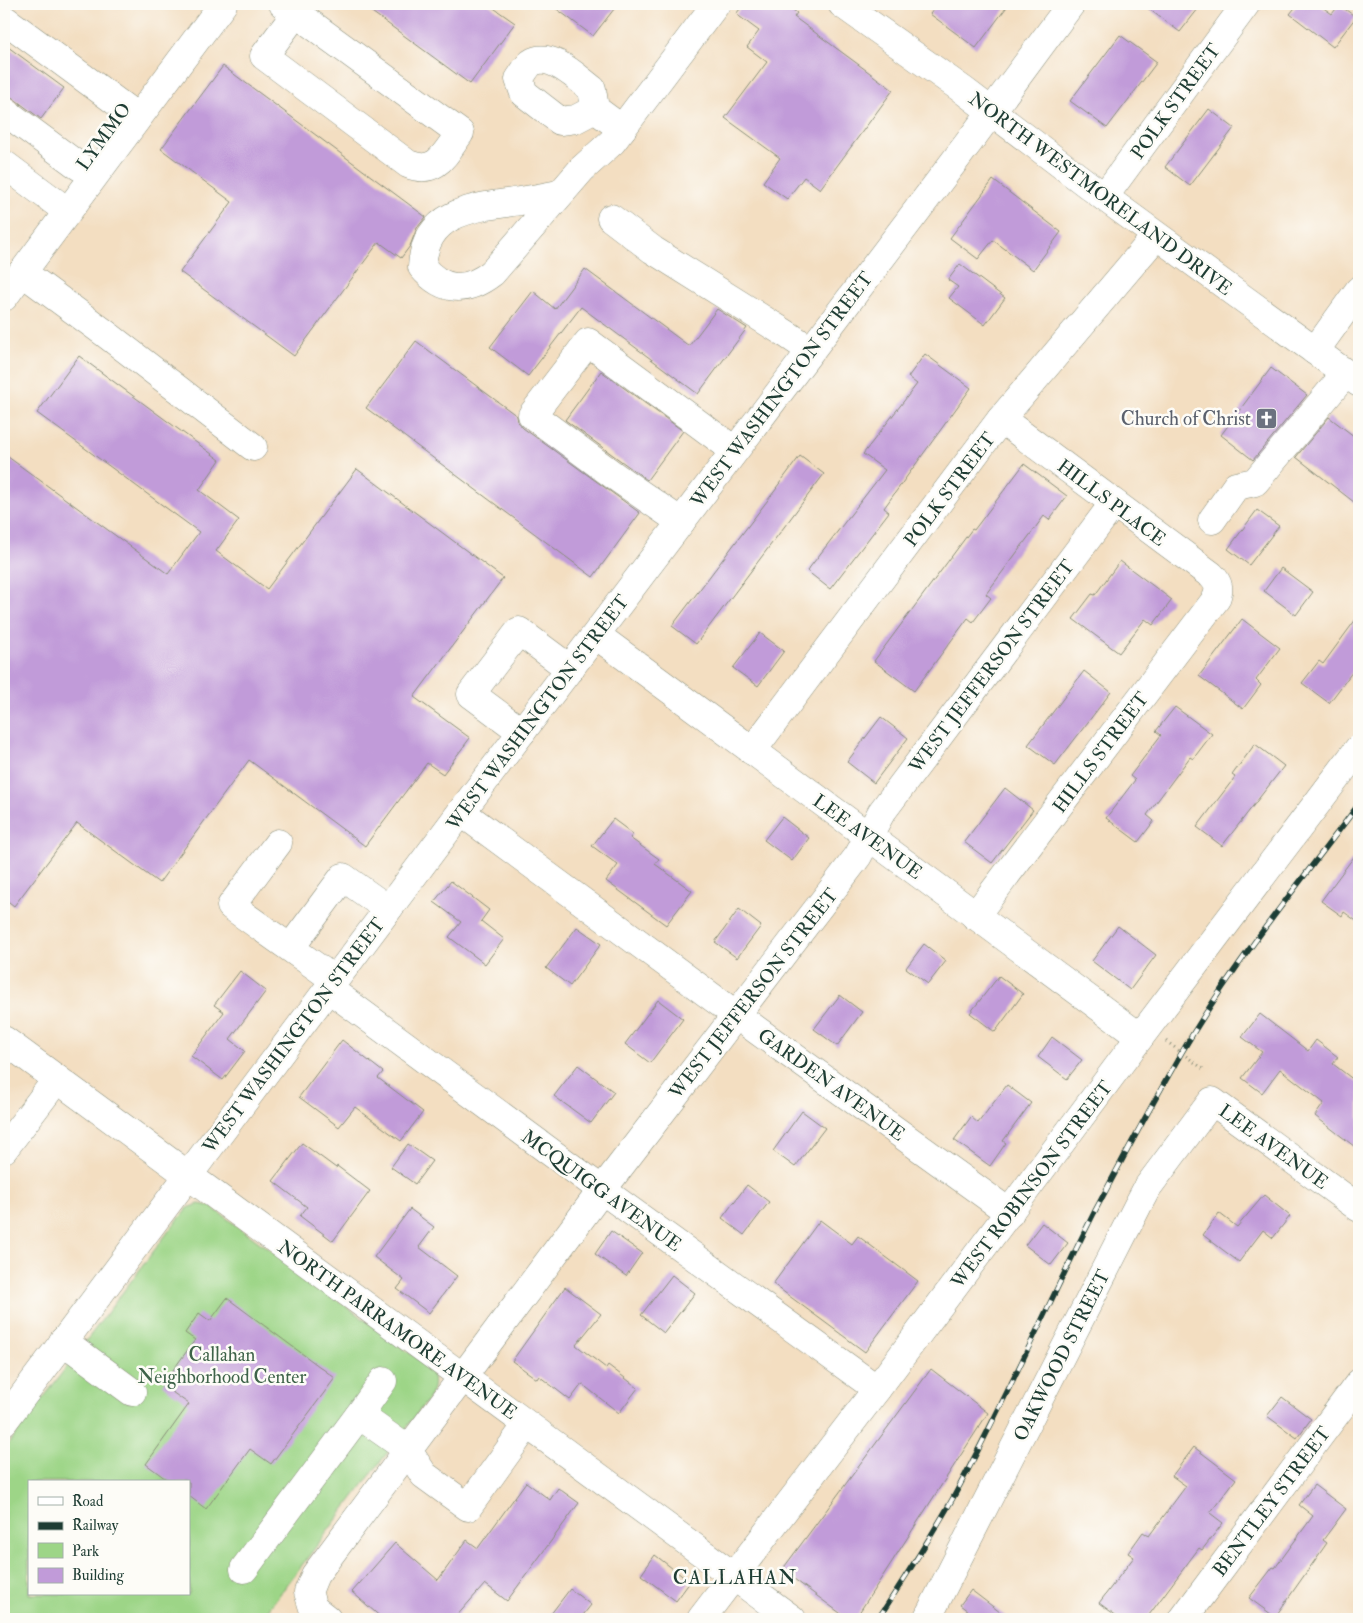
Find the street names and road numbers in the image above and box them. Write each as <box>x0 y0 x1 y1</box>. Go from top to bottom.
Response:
street label: POLK STREET <box>1126 39 1226 164</box>
street label: NORTH WESTMORELAND DRIVE <box>964 87 1237 301</box>
street label: LYMMO <box>71 98 137 175</box>
street label: WEST WASHINGTON STREET <box>685 267 878 513</box>
street label: POLK STREET <box>899 428 1001 552</box>
street label: HILLS PLACE <box>1052 454 1171 552</box>
street label: WEST JEFFERSON STREET <box>903 555 1080 779</box>
street label: WEST WASHINGTON STREET <box>441 590 634 836</box>
street label: HILLS STREET <box>1048 687 1154 818</box>
street label: LEE AVENUE <box>808 789 927 885</box>
street label: WEST JEFFERSON STREET <box>663 883 844 1105</box>
street label: WEST WASHINGTON STREET <box>197 913 390 1159</box>
street label: GARDEN AVENUE <box>753 1023 910 1146</box>
street label: WEST ROBINSON STREET <box>945 1076 1118 1294</box>
street label: LEE AVENUE <box>1214 1099 1333 1195</box>
street label: MCQUIGG AVENUE <box>517 1125 686 1257</box>
street label: NORTH PARRAMORE AVENUE <box>273 1235 522 1425</box>
street label: OAKWOOD STREET <box>1008 1266 1116 1445</box>
street label: BENTLEY STREET <box>1208 1422 1336 1581</box>

